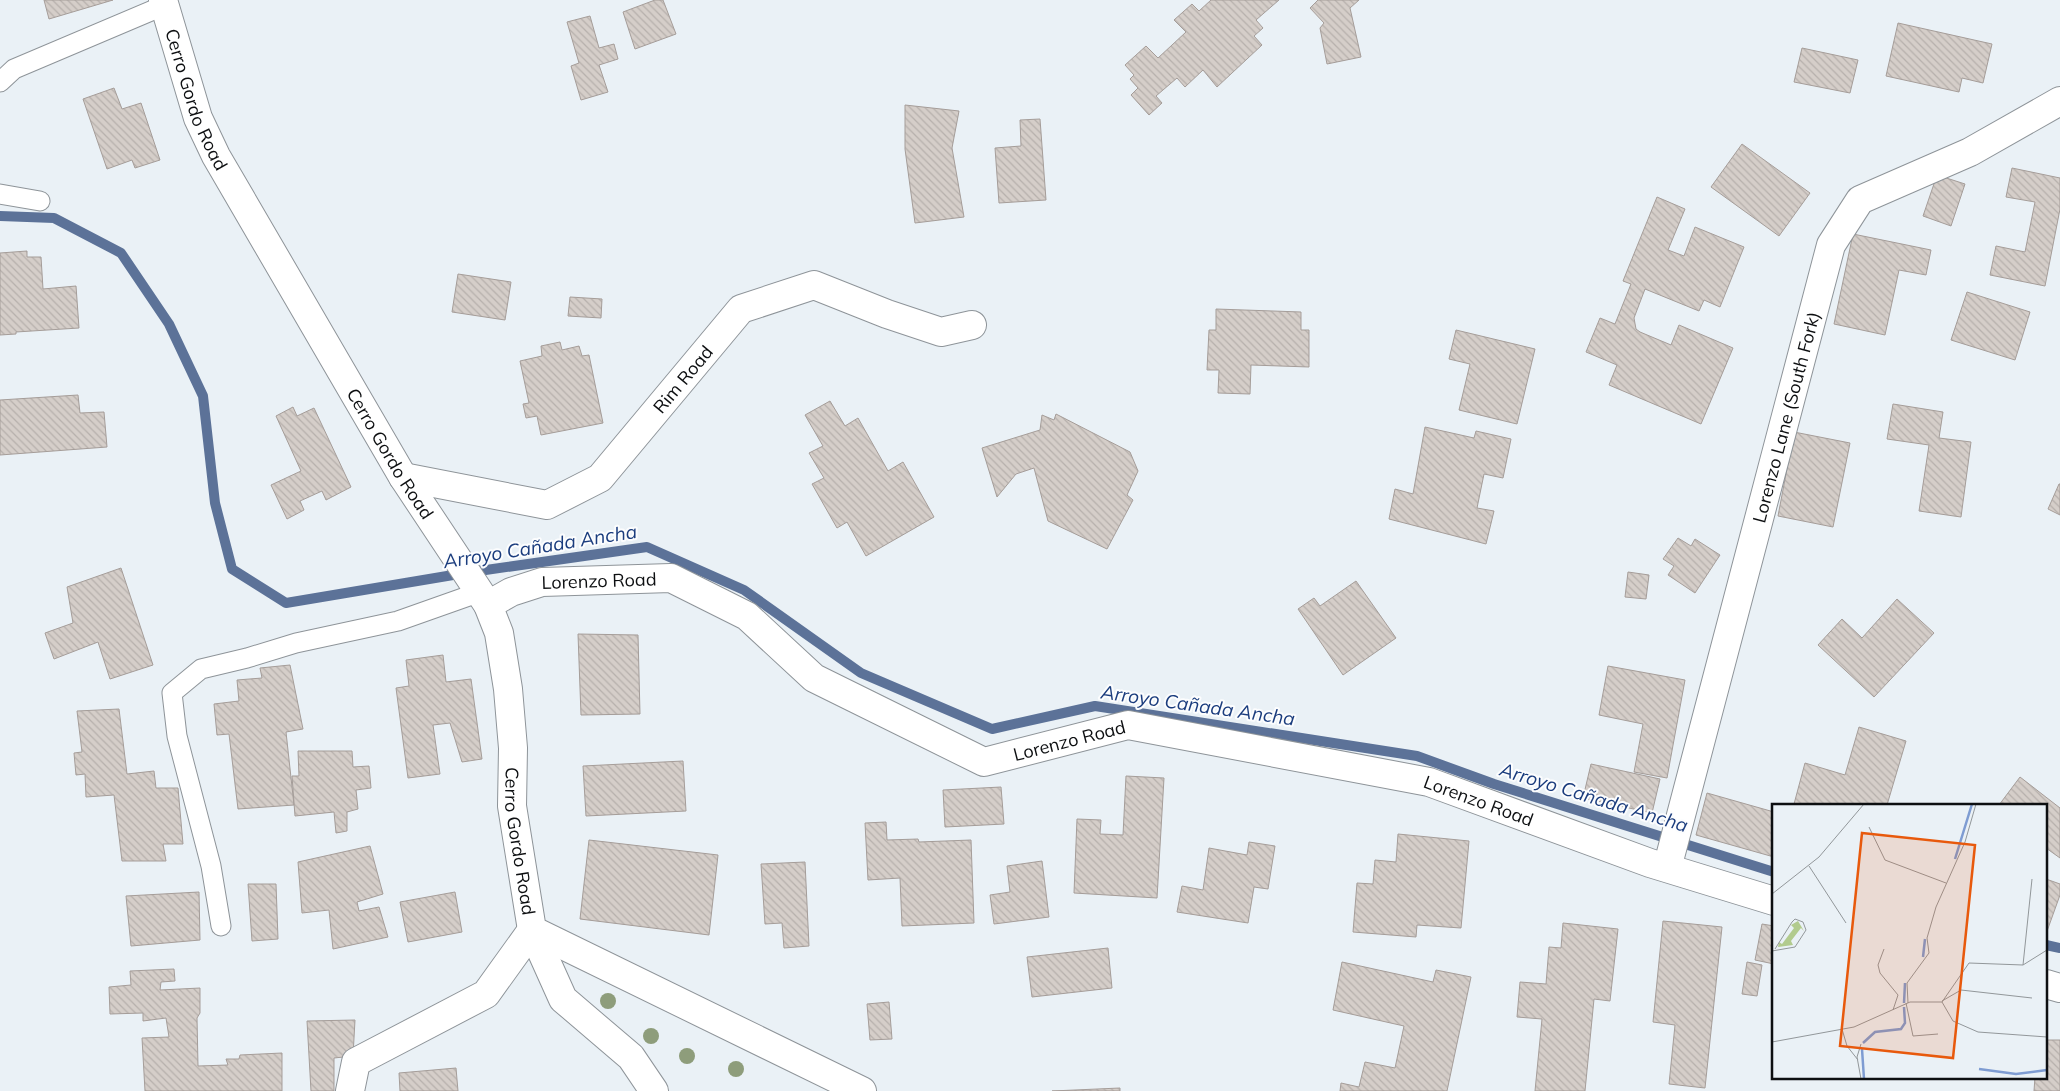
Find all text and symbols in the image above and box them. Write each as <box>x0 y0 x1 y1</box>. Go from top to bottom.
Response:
street label: Cerro Gordo Road <box>161 26 233 174</box>
street label: Lorenzo Lane (South Fork) <box>1747 309 1825 525</box>
street label: Rim Road <box>648 340 717 418</box>
street label: Cerro Gordo Road <box>342 384 439 523</box>
water label: Arroyo Cañada Ancha <box>441 519 638 573</box>
street label: Lorenzo Road <box>541 567 657 594</box>
water label: Arroyo Cañada Ancha <box>1099 679 1296 730</box>
street label: Lorenzo Road <box>1011 715 1128 766</box>
water label: Arroyo Cañada Ancha <box>1496 757 1691 837</box>
street label: Cerro Gordo Road <box>500 767 541 917</box>
street label: Lorenzo Road <box>1421 770 1537 831</box>
inset map <box>1772 804 2048 1078</box>

